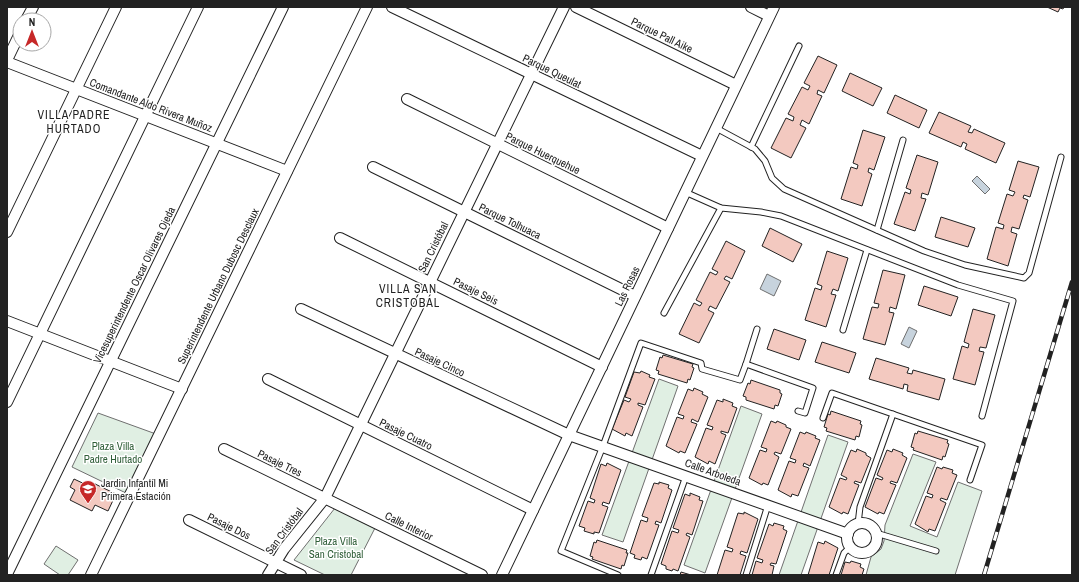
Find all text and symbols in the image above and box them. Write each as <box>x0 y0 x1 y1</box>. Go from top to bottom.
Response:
north arrow <box>12 12 52 52</box>
street label: Parque Pall Aike <box>629 14 695 56</box>
text: N <box>29 15 35 29</box>
street label: Parque Queulat <box>521 51 584 91</box>
street label: Comandante Aldo Rivera Muñoz <box>88 75 215 135</box>
district label: VILLA PADRE HURTADO <box>37 107 111 137</box>
street label: Parque Huerquehue <box>503 129 583 177</box>
street label: Parque Tolhuaca <box>477 200 543 242</box>
street label: Vicesuperintendente Oscar Olivares Ojeda <box>90 204 178 366</box>
street label: Superintendente Urbano Dubosc Desclaux <box>174 205 262 366</box>
street label: San Cristóbal <box>415 219 451 275</box>
street label: Las Rosas <box>611 263 643 308</box>
street label: Pasaje Seis <box>451 274 501 308</box>
district label: VILLA SAN CRISTOBAL <box>376 281 440 311</box>
street label: Pasaje Cinco <box>413 344 467 380</box>
street label: Pasaje Cuatro <box>377 415 435 453</box>
park label: Plaza Villa Padre Hurtado <box>84 439 142 466</box>
street label: Pasaje Tres <box>256 446 305 480</box>
street label: Calle Arboleda <box>683 455 743 489</box>
place label: Jardin Infantíl Mi Primera Estación <box>101 476 171 503</box>
school or university icon: Jardin Infantíl Mi Primera Estación <box>78 479 98 504</box>
street label: San Cristóbal <box>262 505 306 557</box>
street label: Calle Interior <box>383 508 435 544</box>
street label: Pasaje Dos <box>205 510 253 543</box>
park label: Plaza Villa San Cristobal <box>309 534 363 561</box>

